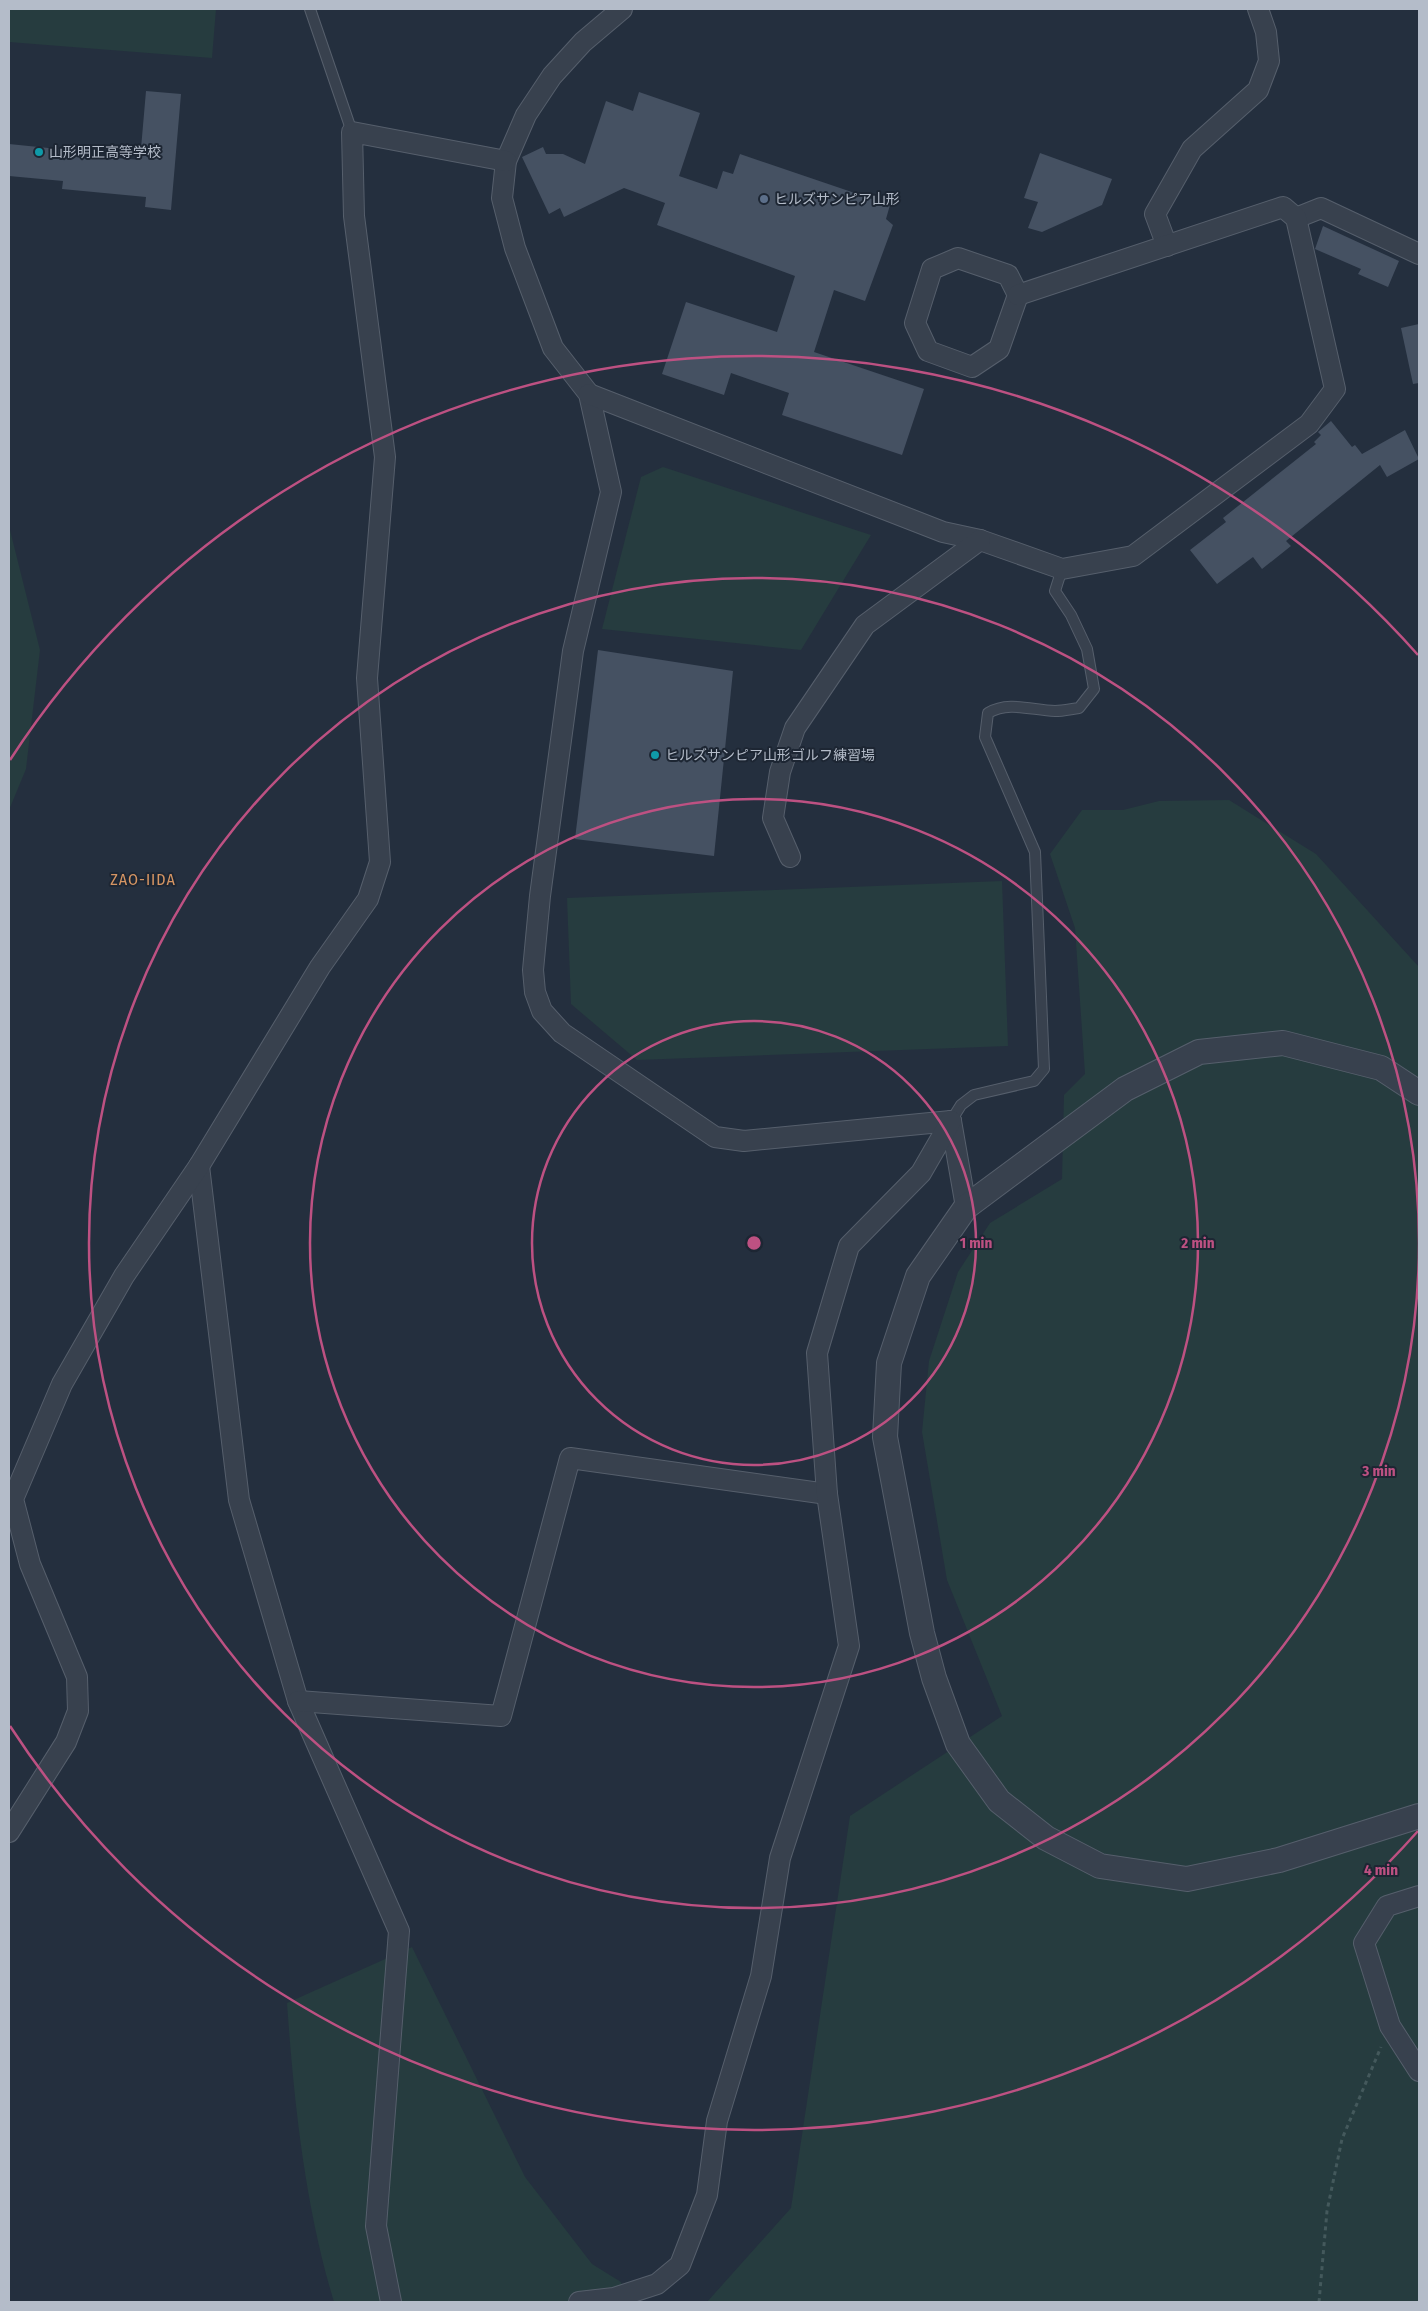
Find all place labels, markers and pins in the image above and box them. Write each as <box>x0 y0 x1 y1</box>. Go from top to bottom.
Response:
place label: 山形明正高等学校 <box>49 144 161 161</box>
marker: 山形明正高等学校 <box>33 146 45 158</box>
place label: ヒルズサンピア山形 <box>774 191 900 208</box>
marker: ヒルズサンピア山形 <box>758 193 770 205</box>
place label: ヒルズサンピア山形ゴルフ練習場 <box>665 747 875 764</box>
marker: ヒルズサンピア山形ゴルフ練習場 <box>649 749 661 761</box>
centre of rings <box>745 1234 763 1252</box>

